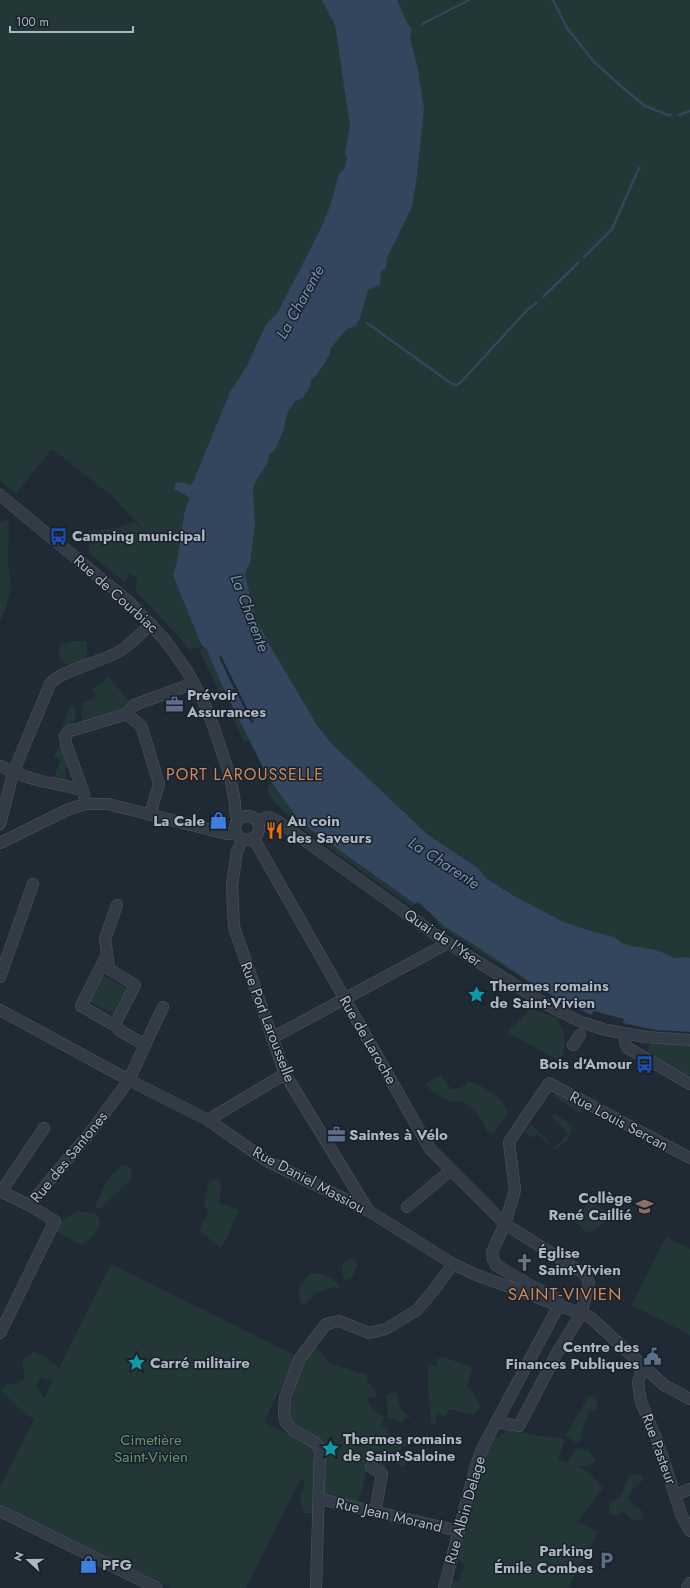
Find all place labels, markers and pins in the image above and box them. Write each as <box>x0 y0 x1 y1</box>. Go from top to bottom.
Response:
place label: Camping municipal <box>72 525 205 547</box>
bus stop icon: Camping municipal <box>49 526 69 546</box>
place label: Prévoir Assurances <box>186 684 266 723</box>
office icon: Prévoir Assurances <box>164 694 184 714</box>
place label: La Cale <box>153 810 205 832</box>
place label: Au coin des Saveurs <box>286 810 372 849</box>
shop icon: La Cale <box>208 811 228 831</box>
restaurant icon: Au coin des Saveurs <box>264 820 284 840</box>
place label: Thermes romains de Saint-Vivien <box>490 975 609 1014</box>
place icon: Thermes romains de Saint-Vivien <box>467 985 487 1005</box>
place label: Bois d'Amour <box>539 1053 633 1075</box>
bus stop icon: Bois d'Amour <box>635 1054 655 1074</box>
place label: Saintes à Vélo <box>349 1124 448 1146</box>
office icon: Saintes à Vélo <box>326 1125 346 1145</box>
place label: Collège René Caillié <box>548 1187 632 1226</box>
school or university icon: Collège René Caillié <box>635 1197 655 1217</box>
place label: Église Saint-Vivien <box>538 1242 621 1281</box>
church icon: Église Saint-Vivien <box>515 1252 535 1272</box>
place label: Centre des Finances Publiques <box>505 1336 639 1375</box>
public building icon: Centre des Finances Publiques <box>642 1346 662 1366</box>
place label: Carré militaire <box>150 1352 250 1374</box>
place icon: Carré militaire <box>127 1353 147 1373</box>
place label: Thermes romains de Saint-Saloine <box>343 1428 462 1467</box>
place icon: Thermes romains de Saint-Saloine <box>320 1438 340 1458</box>
place label: Parking Émile Combes <box>494 1540 593 1579</box>
parking icon: Parking Émile Combes <box>596 1550 616 1570</box>
place label: PFG <box>102 1554 132 1576</box>
shop icon: PFG <box>79 1555 99 1575</box>

